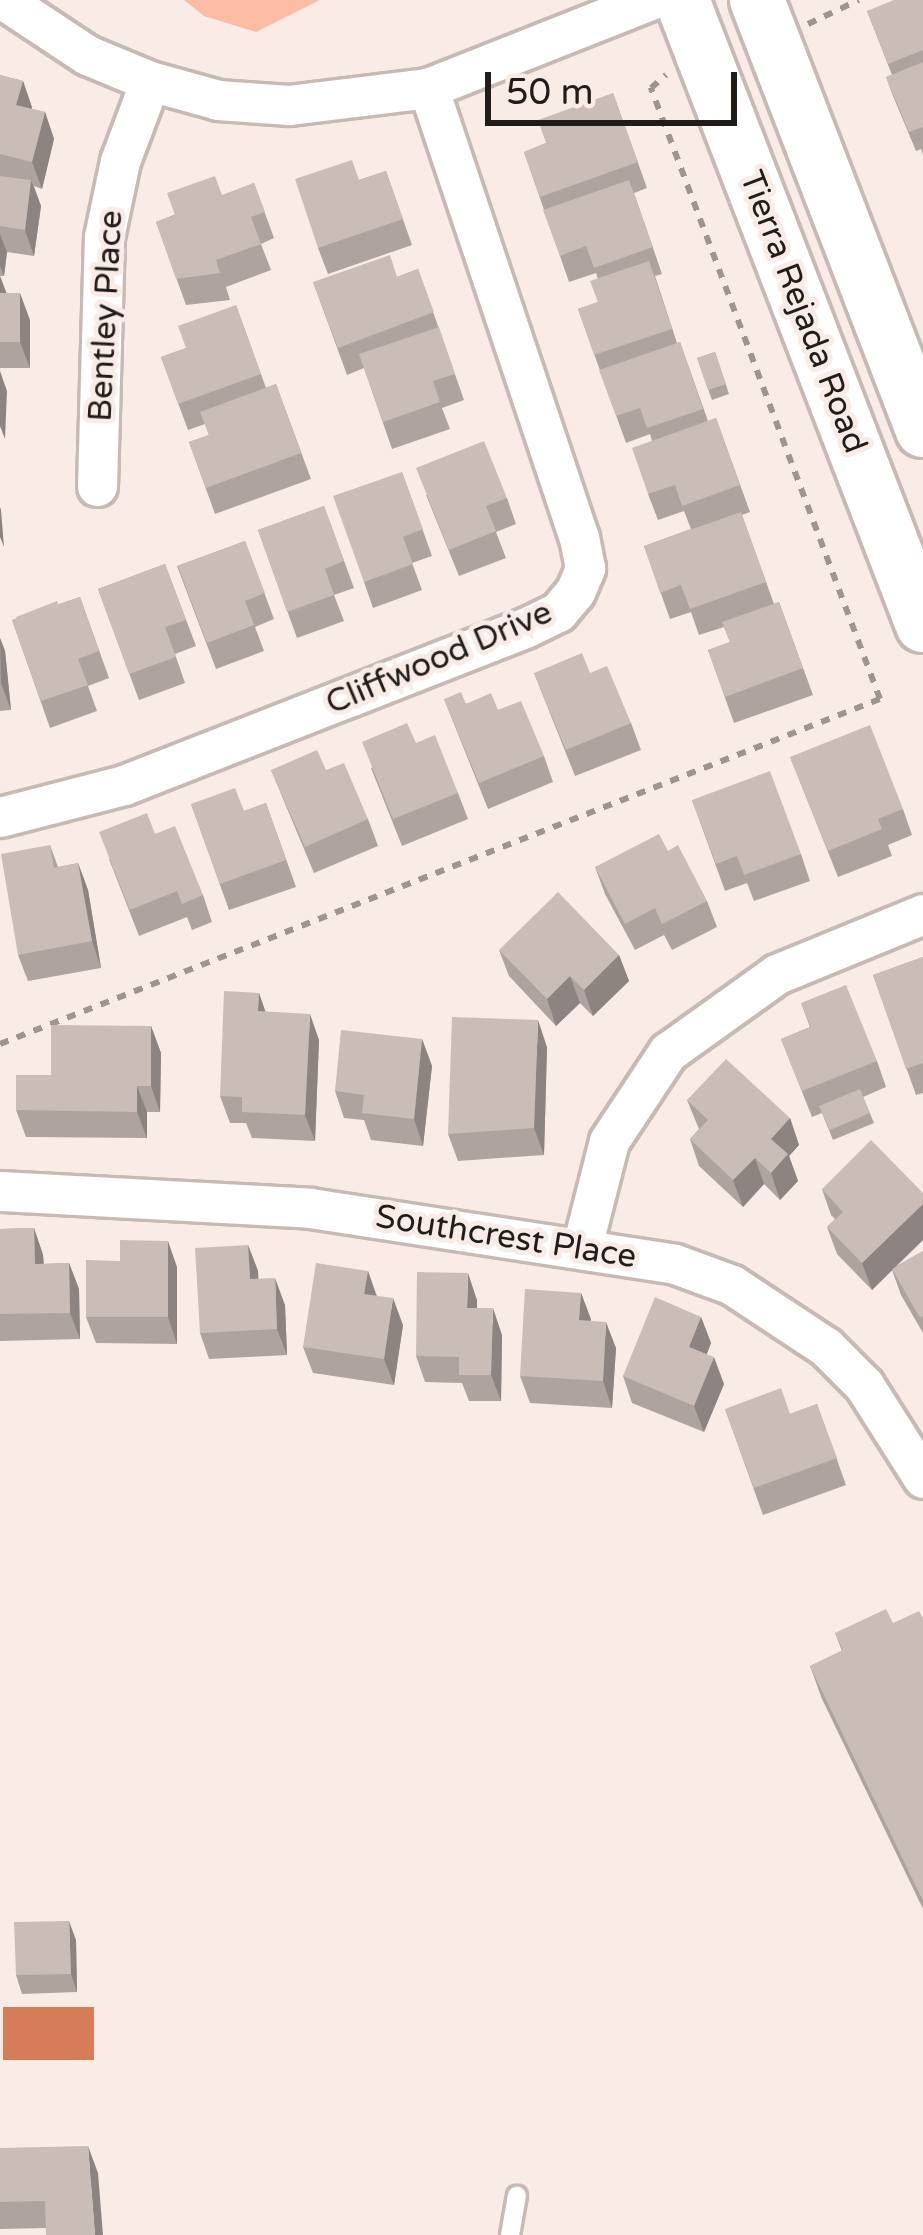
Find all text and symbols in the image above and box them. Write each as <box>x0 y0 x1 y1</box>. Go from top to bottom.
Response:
scale bar <box>491 48 743 122</box>
text: 50 m <box>506 71 594 114</box>
street label: Tierra Rejada Road <box>731 165 875 459</box>
street label: Bentley Place <box>81 209 131 423</box>
street label: Cliffwood Drive <box>320 593 558 723</box>
street label: Southcrest Place <box>373 1197 639 1277</box>

